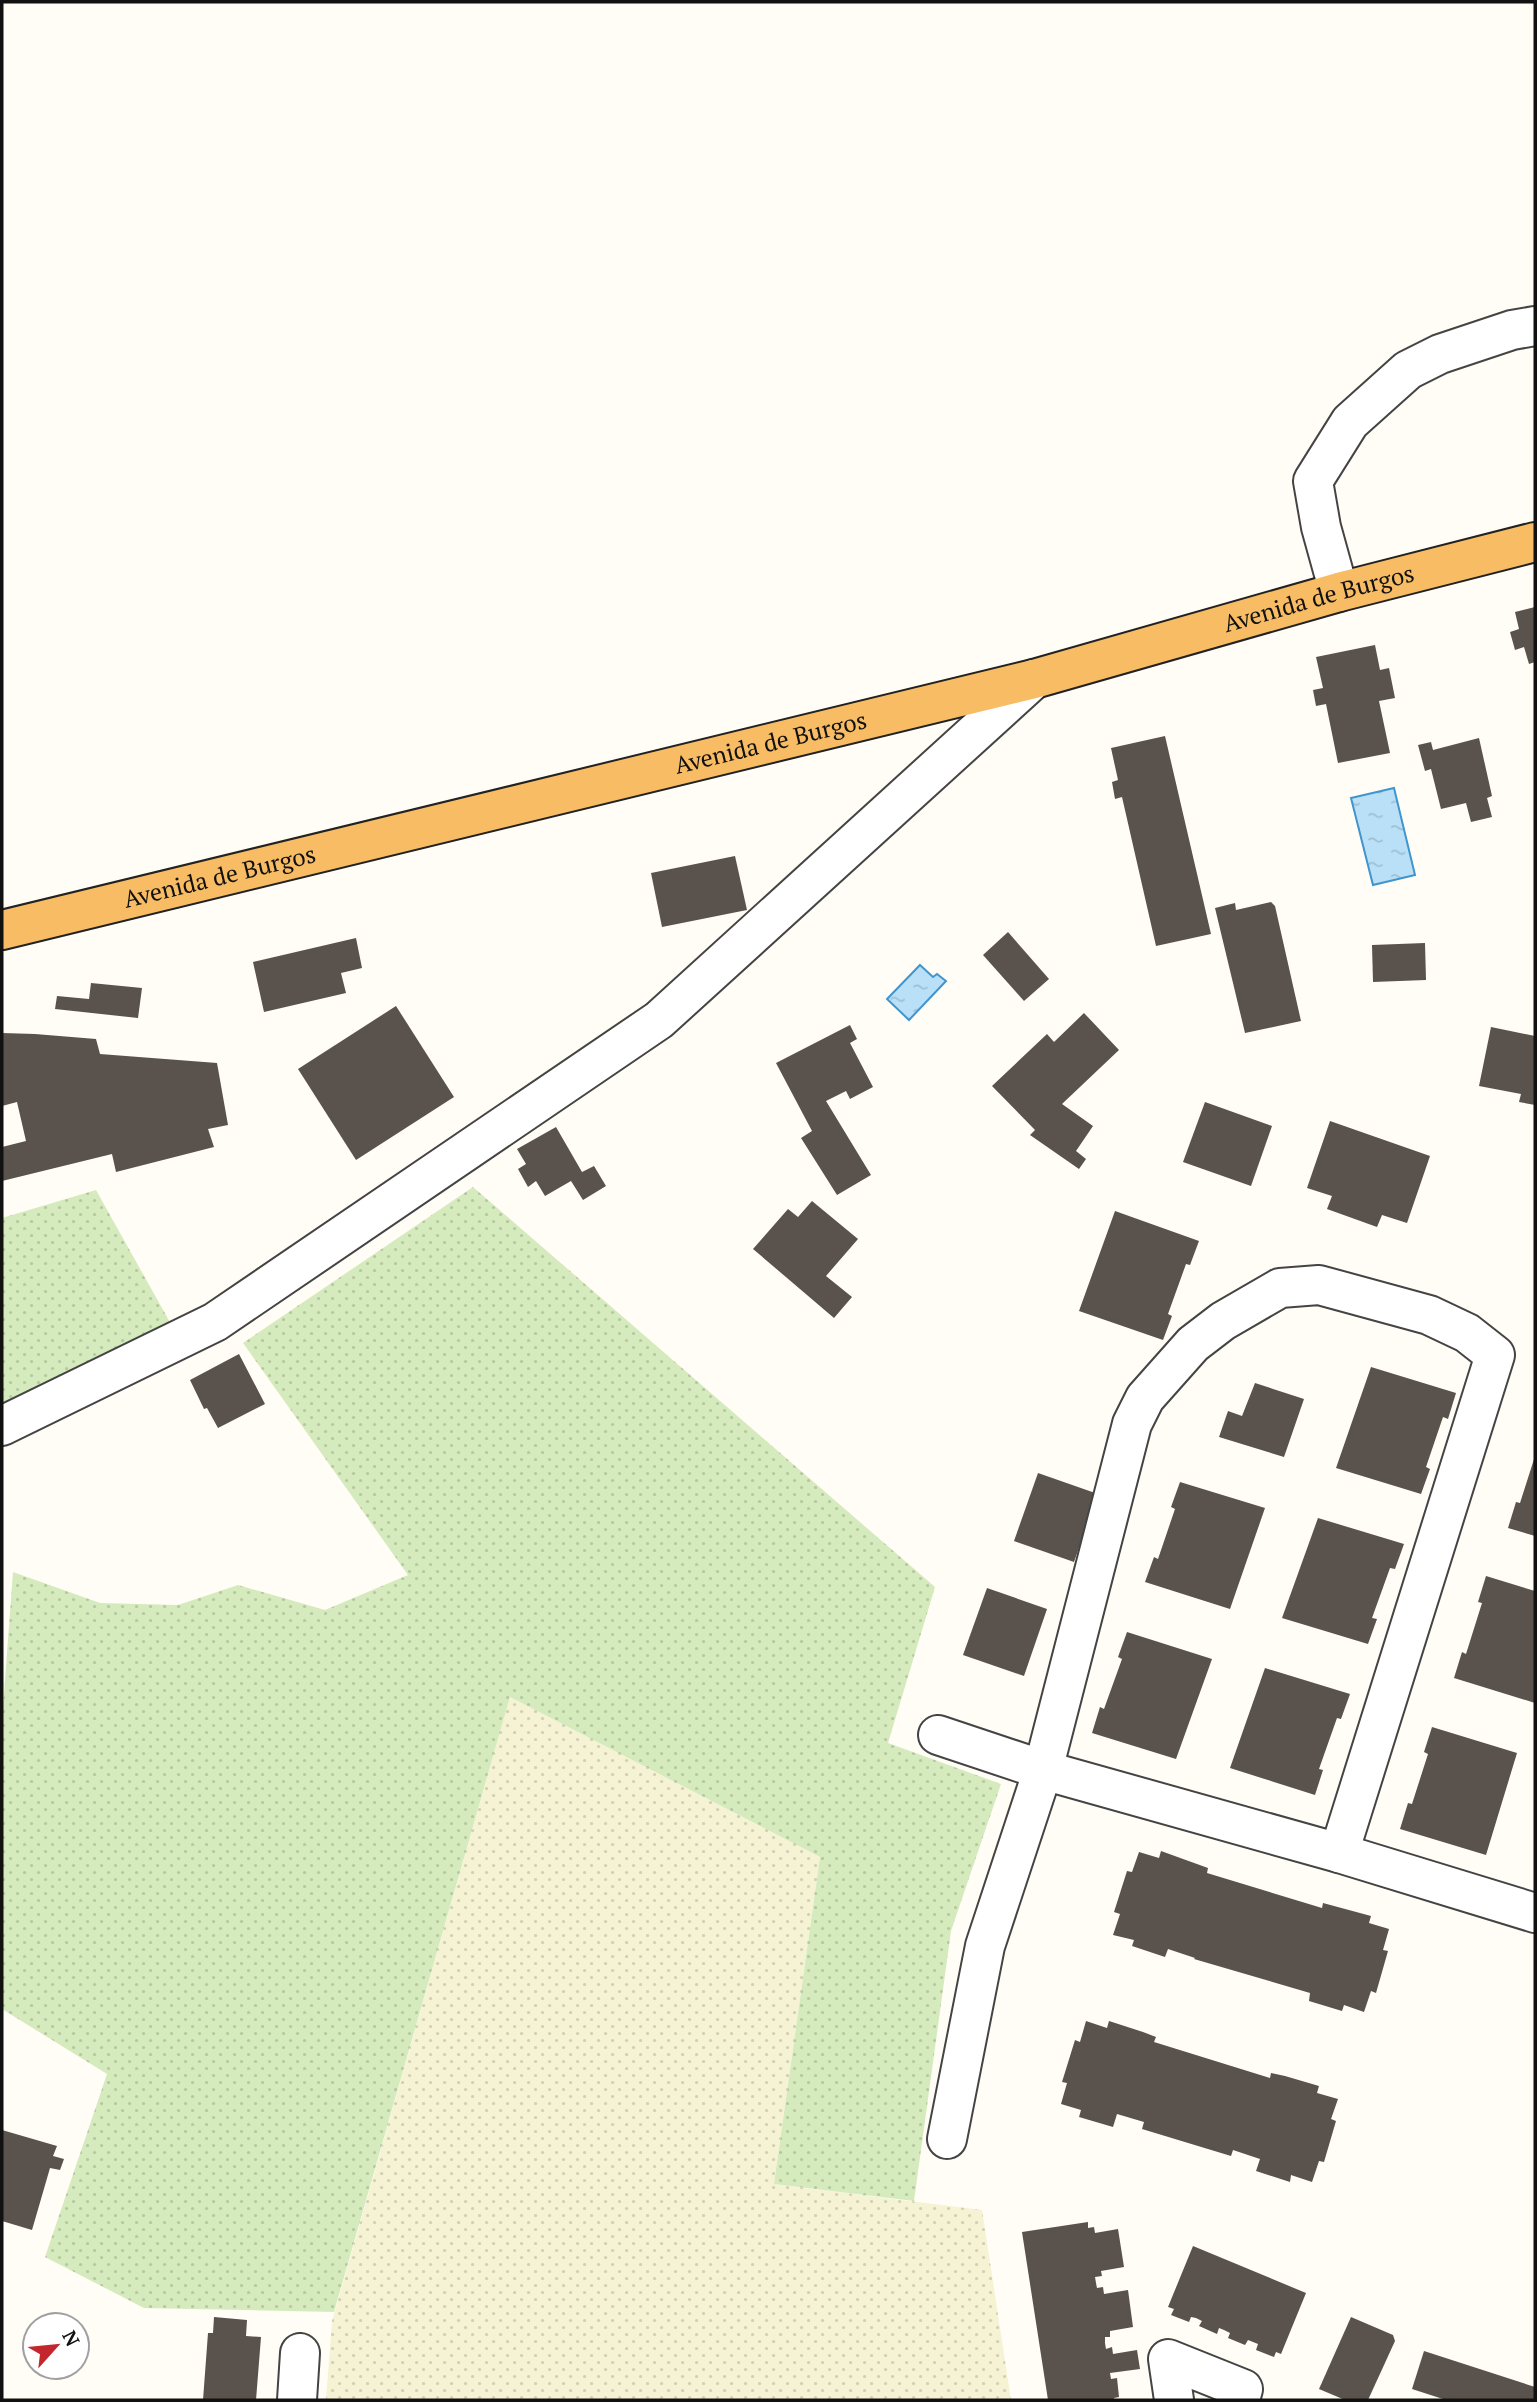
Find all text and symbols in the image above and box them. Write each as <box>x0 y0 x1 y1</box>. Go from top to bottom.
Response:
street label: Avenida de Burgos <box>1219 556 1417 639</box>
street label: Avenida de Burgos <box>671 703 870 781</box>
street label: Avenida de Burgos <box>120 837 319 915</box>
north arrow <box>21 2311 91 2381</box>
text: N <box>57 2326 86 2351</box>

